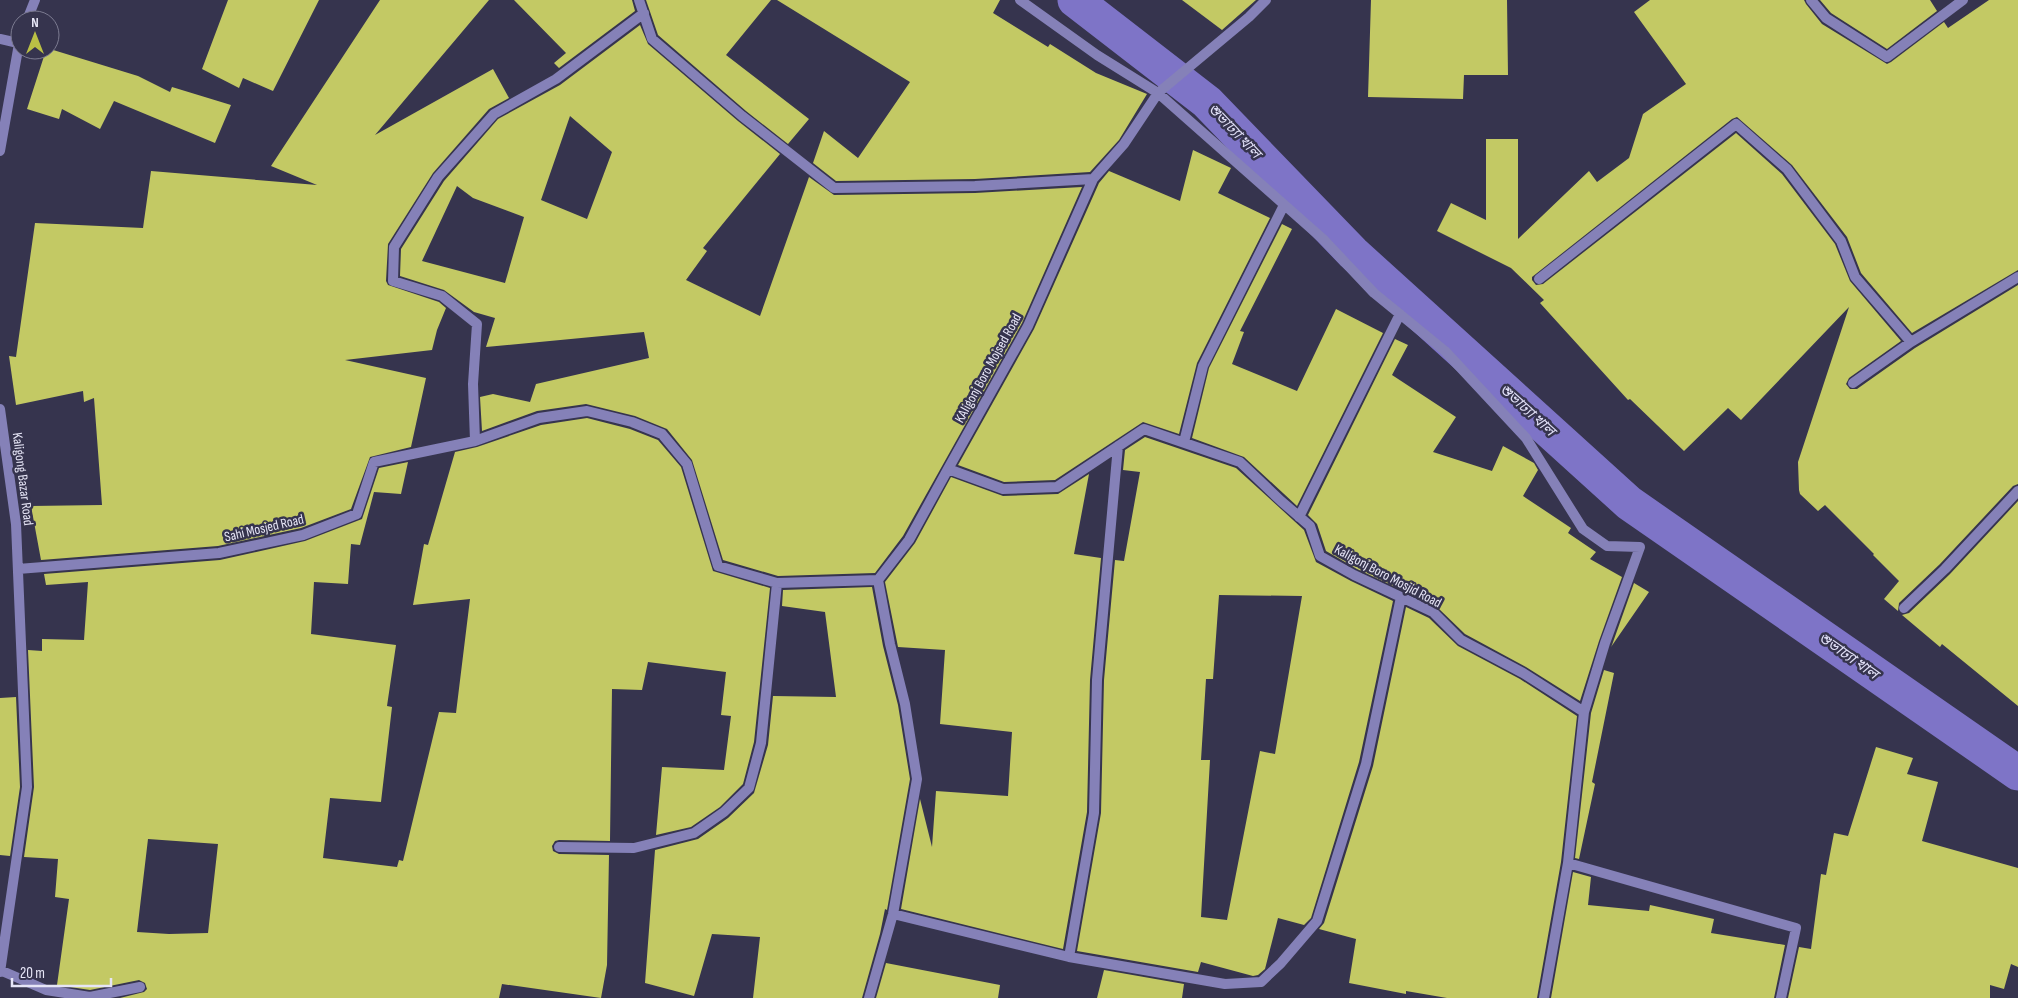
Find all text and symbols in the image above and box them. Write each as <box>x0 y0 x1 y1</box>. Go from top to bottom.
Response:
north arrow <box>10 10 60 60</box>
text: N <box>31 14 39 31</box>
water label: শুভাঢ্যা খাল <box>1203 99 1267 165</box>
street label: KAligonj Boro Mojsed Road <box>951 310 1025 426</box>
water label: শুভাঢ্যা খাল <box>1495 380 1561 442</box>
street label: Kaligong Bazar Road <box>9 431 37 527</box>
street label: Sahi Mosjed Road <box>223 511 305 545</box>
street label: Kaligonj Boro Mosjid Road <box>1332 541 1445 611</box>
water label: শুভাঢ্যা খাল <box>1814 628 1884 685</box>
scale bar <box>12 956 111 988</box>
text: 20 m <box>20 964 45 983</box>

